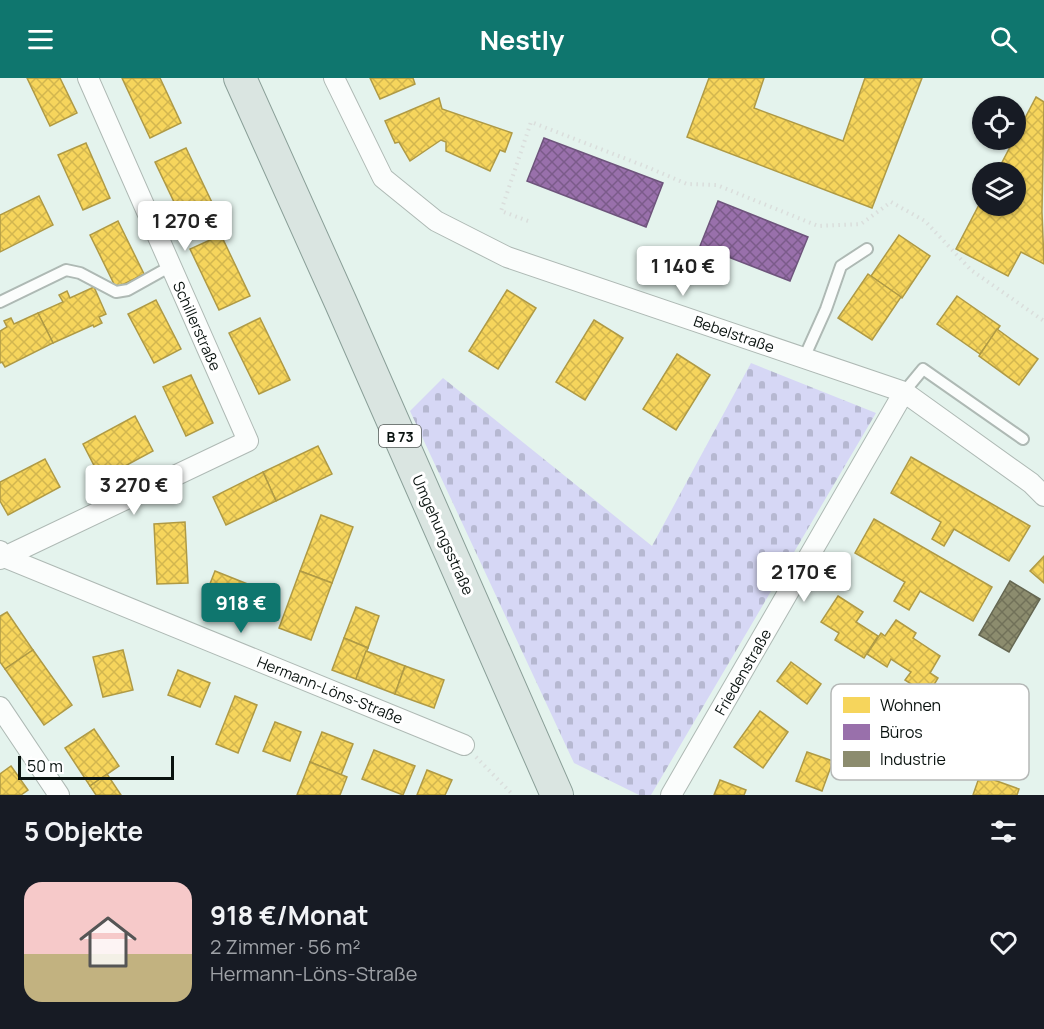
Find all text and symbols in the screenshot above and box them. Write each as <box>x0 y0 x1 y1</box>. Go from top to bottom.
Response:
text: Nestly <box>480 21 564 58</box>
icon: menu <box>24 23 57 56</box>
icon: search <box>987 23 1020 56</box>
map controls <box>972 96 1026 216</box>
button: locate <box>972 96 1026 150</box>
button: layers <box>972 162 1026 216</box>
pin: 1 270 € <box>130 201 240 252</box>
text: 1 270 € <box>152 207 218 234</box>
pin: 1 140 € <box>628 246 738 297</box>
text: 1 140 € <box>651 252 715 279</box>
street label: Schillerstraße <box>168 278 226 374</box>
street label: Bebelstraße <box>691 310 777 358</box>
road number: B 73 <box>379 425 421 447</box>
pin: 3 270 € <box>79 465 189 516</box>
text: 3 270 € <box>99 471 169 498</box>
street label: Umgehungsstraße <box>407 472 479 599</box>
pin: 2 170 € <box>749 552 859 603</box>
text: 2 170 € <box>771 558 837 585</box>
pin: 918 € <box>199 583 283 634</box>
text: 918 € <box>215 589 267 616</box>
street label: Friedenstraße <box>710 625 776 719</box>
street label: Hermann-Löns-Straße <box>254 651 406 729</box>
legend <box>831 684 1029 780</box>
text: Wohnen <box>880 694 941 716</box>
text: Büros <box>880 721 923 743</box>
text: Industrie <box>880 748 946 770</box>
scale bar <box>18 753 174 780</box>
text: 50 m <box>27 755 63 777</box>
text: 5 Objekte <box>24 813 143 849</box>
icon: filters <box>987 815 1020 848</box>
text: 918 €/Monat <box>210 897 368 933</box>
icon: home <box>72 906 144 978</box>
icon: heart <box>987 926 1020 959</box>
text: 2 Zimmer · 56 m² <box>210 933 361 960</box>
text: Hermann-Löns-Straße <box>210 960 418 987</box>

